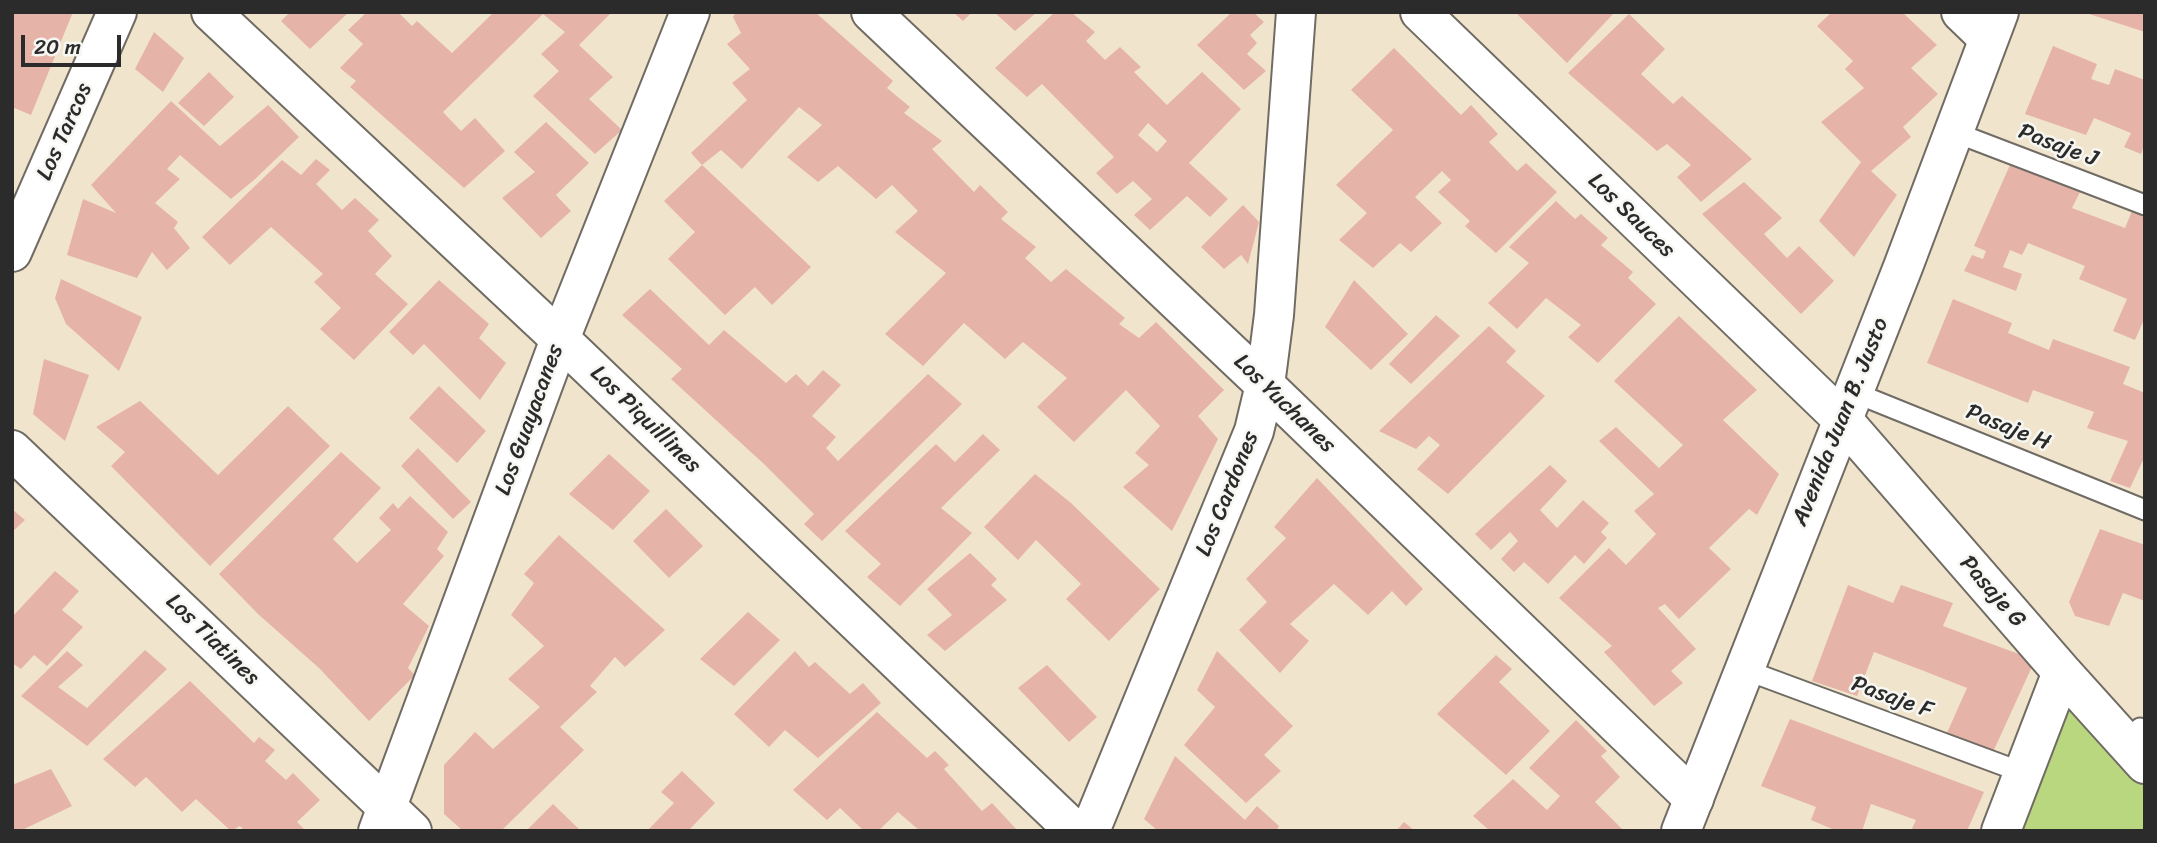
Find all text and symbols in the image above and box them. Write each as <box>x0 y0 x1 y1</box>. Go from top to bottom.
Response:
scale bar <box>24 21 124 65</box>
text: 20 m <box>34 28 81 66</box>
street label: Los Tarcos <box>31 79 99 185</box>
street label: Pasaje J <box>2014 118 2102 174</box>
street label: Los Sauces <box>1582 168 1680 264</box>
street label: Avenida Juan B. Justo <box>1787 314 1895 530</box>
street label: Los Guayacanes <box>490 341 570 499</box>
street label: Los Yuchanes <box>1227 349 1341 459</box>
street label: Los Piquillines <box>584 360 706 480</box>
street label: Pasaje H <box>1962 399 2054 457</box>
street label: Los Cardones <box>1190 428 1266 560</box>
street label: Pasaje G <box>1953 550 2031 634</box>
street label: Los Tiatines <box>159 589 265 691</box>
street label: Pasaje F <box>1847 671 1937 725</box>

